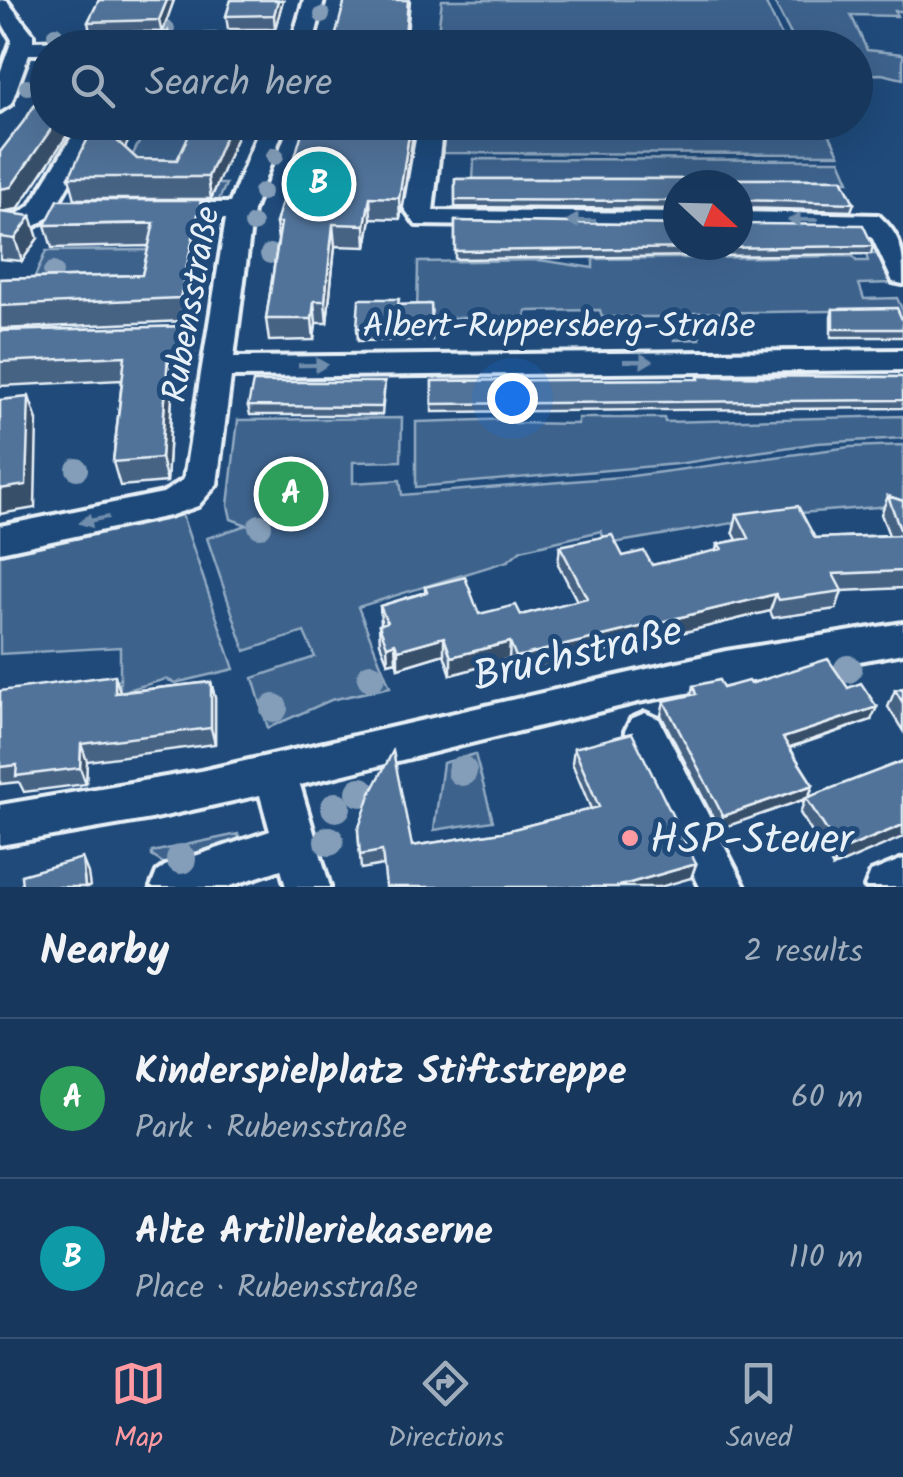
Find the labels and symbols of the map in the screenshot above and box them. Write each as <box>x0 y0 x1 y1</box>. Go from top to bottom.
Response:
pin: B <box>286 146 352 222</box>
north arrow <box>663 170 753 260</box>
street label: Rubensstraße <box>148 202 238 407</box>
one-way arrow <box>787 212 819 228</box>
one-way arrow <box>564 213 596 229</box>
street label: Albert-Ruppersberg-Straße <box>363 300 756 356</box>
one-way arrow <box>622 353 654 369</box>
one-way arrow <box>297 357 329 373</box>
your location <box>487 373 538 424</box>
pin: A <box>258 456 324 532</box>
one-way arrow <box>78 513 109 528</box>
street label: Bruchstraße <box>466 599 689 712</box>
place label: HSP-Steuer <box>650 808 855 875</box>
marker: HSP-Steuer <box>619 827 641 849</box>

